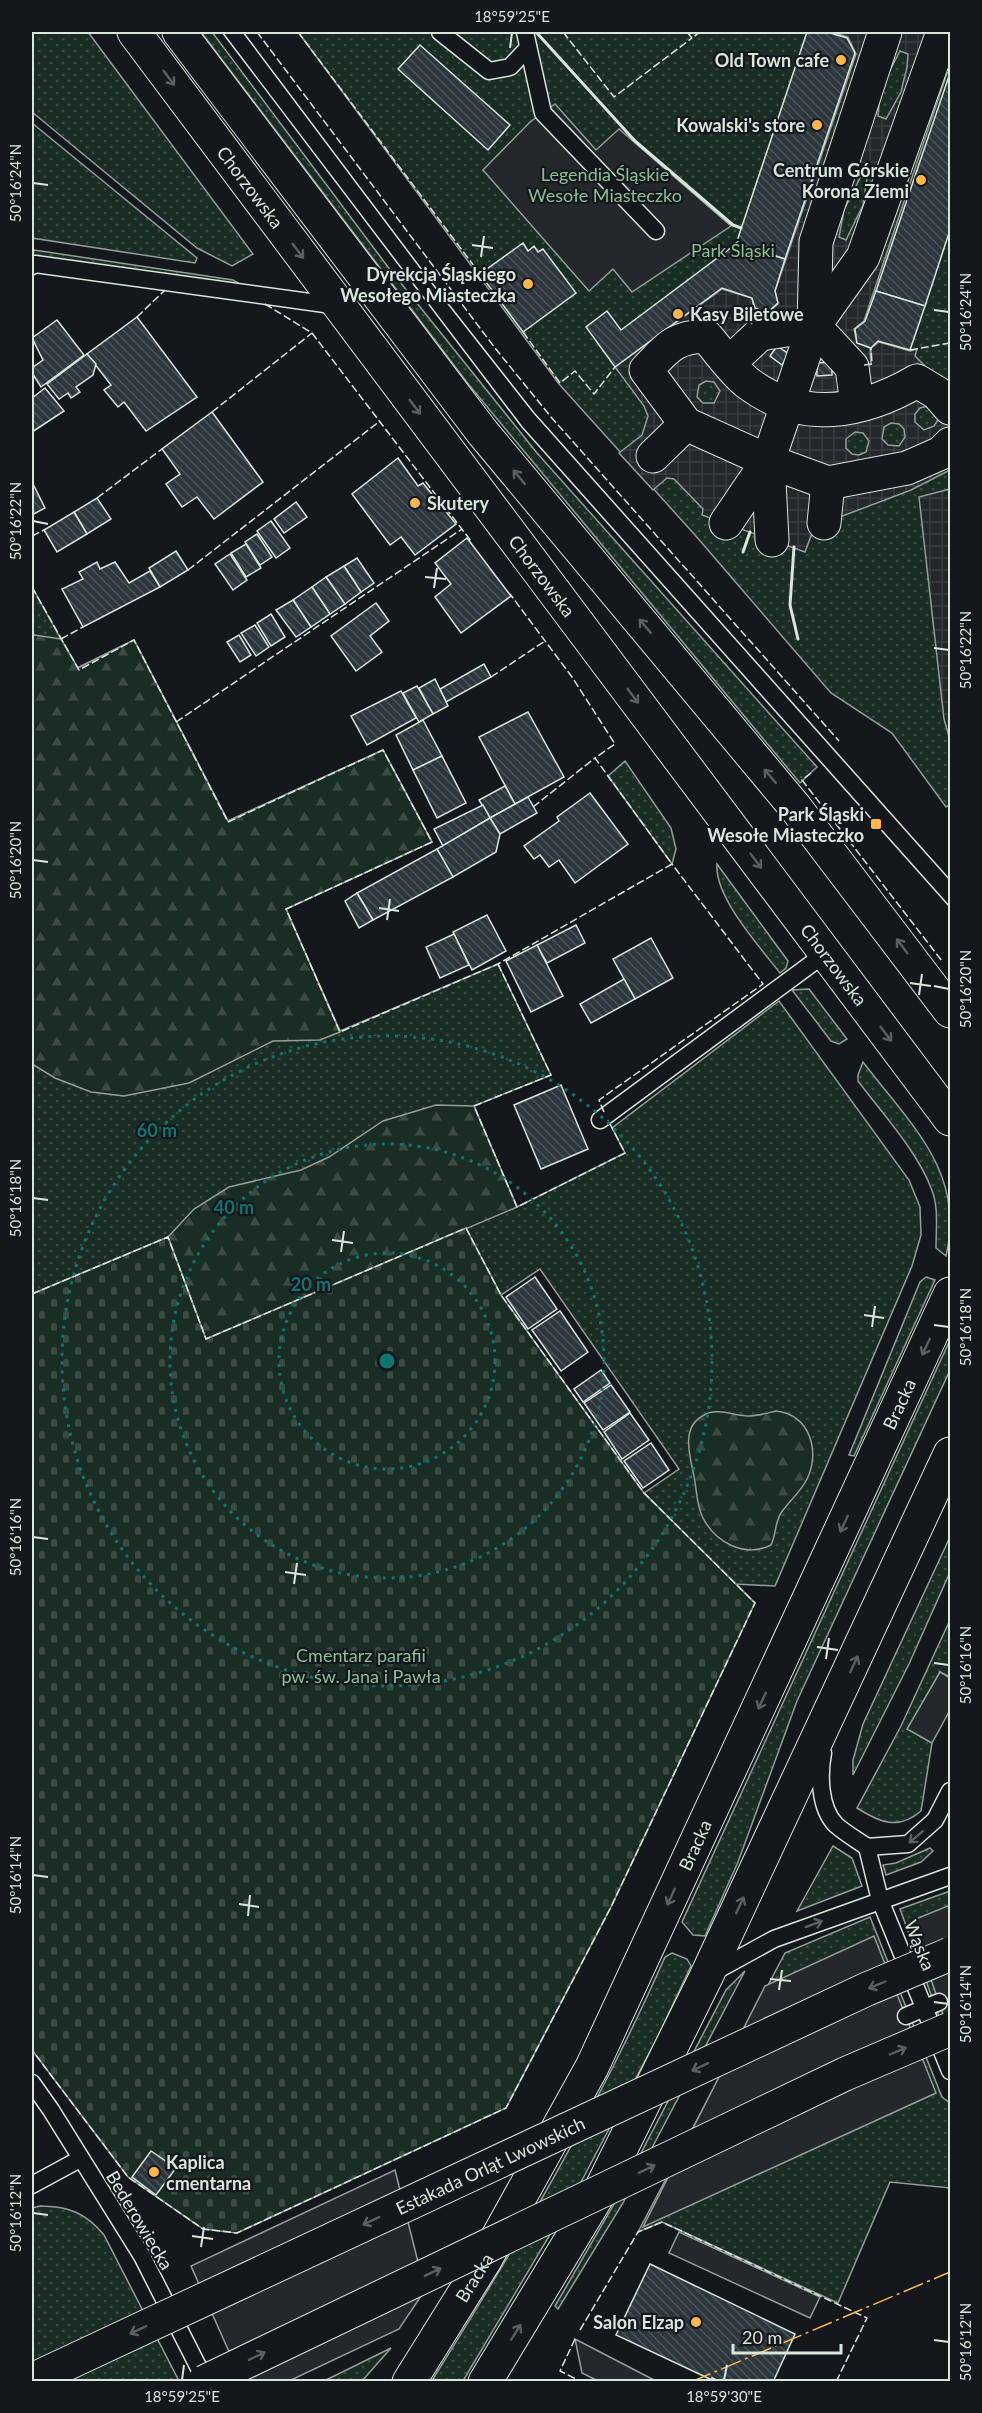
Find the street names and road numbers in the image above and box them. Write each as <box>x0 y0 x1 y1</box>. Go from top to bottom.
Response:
street label: Chorzowska <box>213 142 288 232</box>
street label: Chorzowska <box>504 530 580 621</box>
street label: Chorzowska <box>796 919 872 1010</box>
street label: Bracka <box>878 1375 920 1433</box>
street label: Bracka <box>674 1816 716 1874</box>
street label: Wąska <box>900 1917 940 1973</box>
street label: Estakada Orląt Lwowskich <box>392 2112 588 2219</box>
street label: Bederowiecka <box>102 2167 178 2273</box>
street label: Bracka <box>451 2249 498 2306</box>

